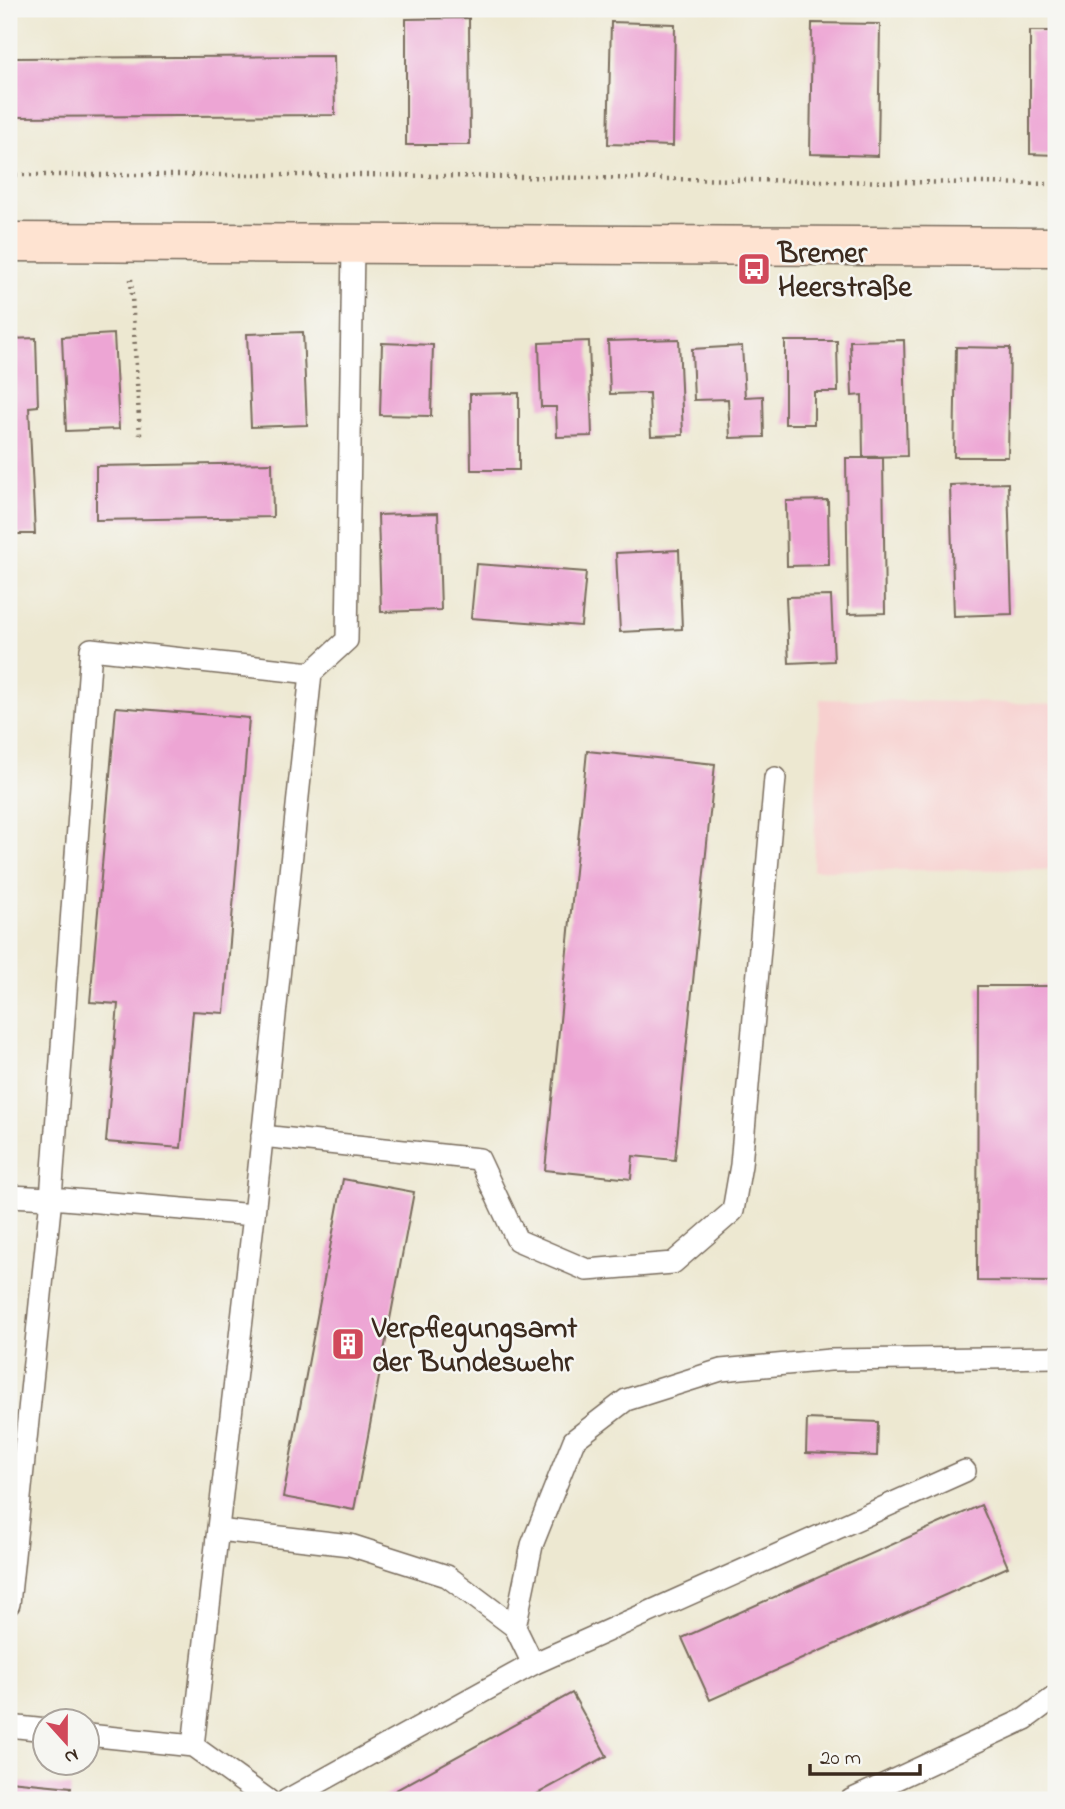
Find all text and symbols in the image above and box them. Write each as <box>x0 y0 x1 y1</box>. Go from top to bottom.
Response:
place label: Bremer Heerstraße <box>776 233 913 311</box>
bus stop icon: Bremer Heerstraße <box>735 250 773 288</box>
place label: Verpflegungsamt der Bundeswehr <box>371 1308 578 1386</box>
building icon: Verpflegungsamt der Bundeswehr <box>329 1325 367 1363</box>
north arrow <box>32 1708 102 1778</box>
scale bar <box>810 1732 920 1776</box>
text: N <box>60 1741 82 1771</box>
text: 20 m <box>820 1744 861 1774</box>

